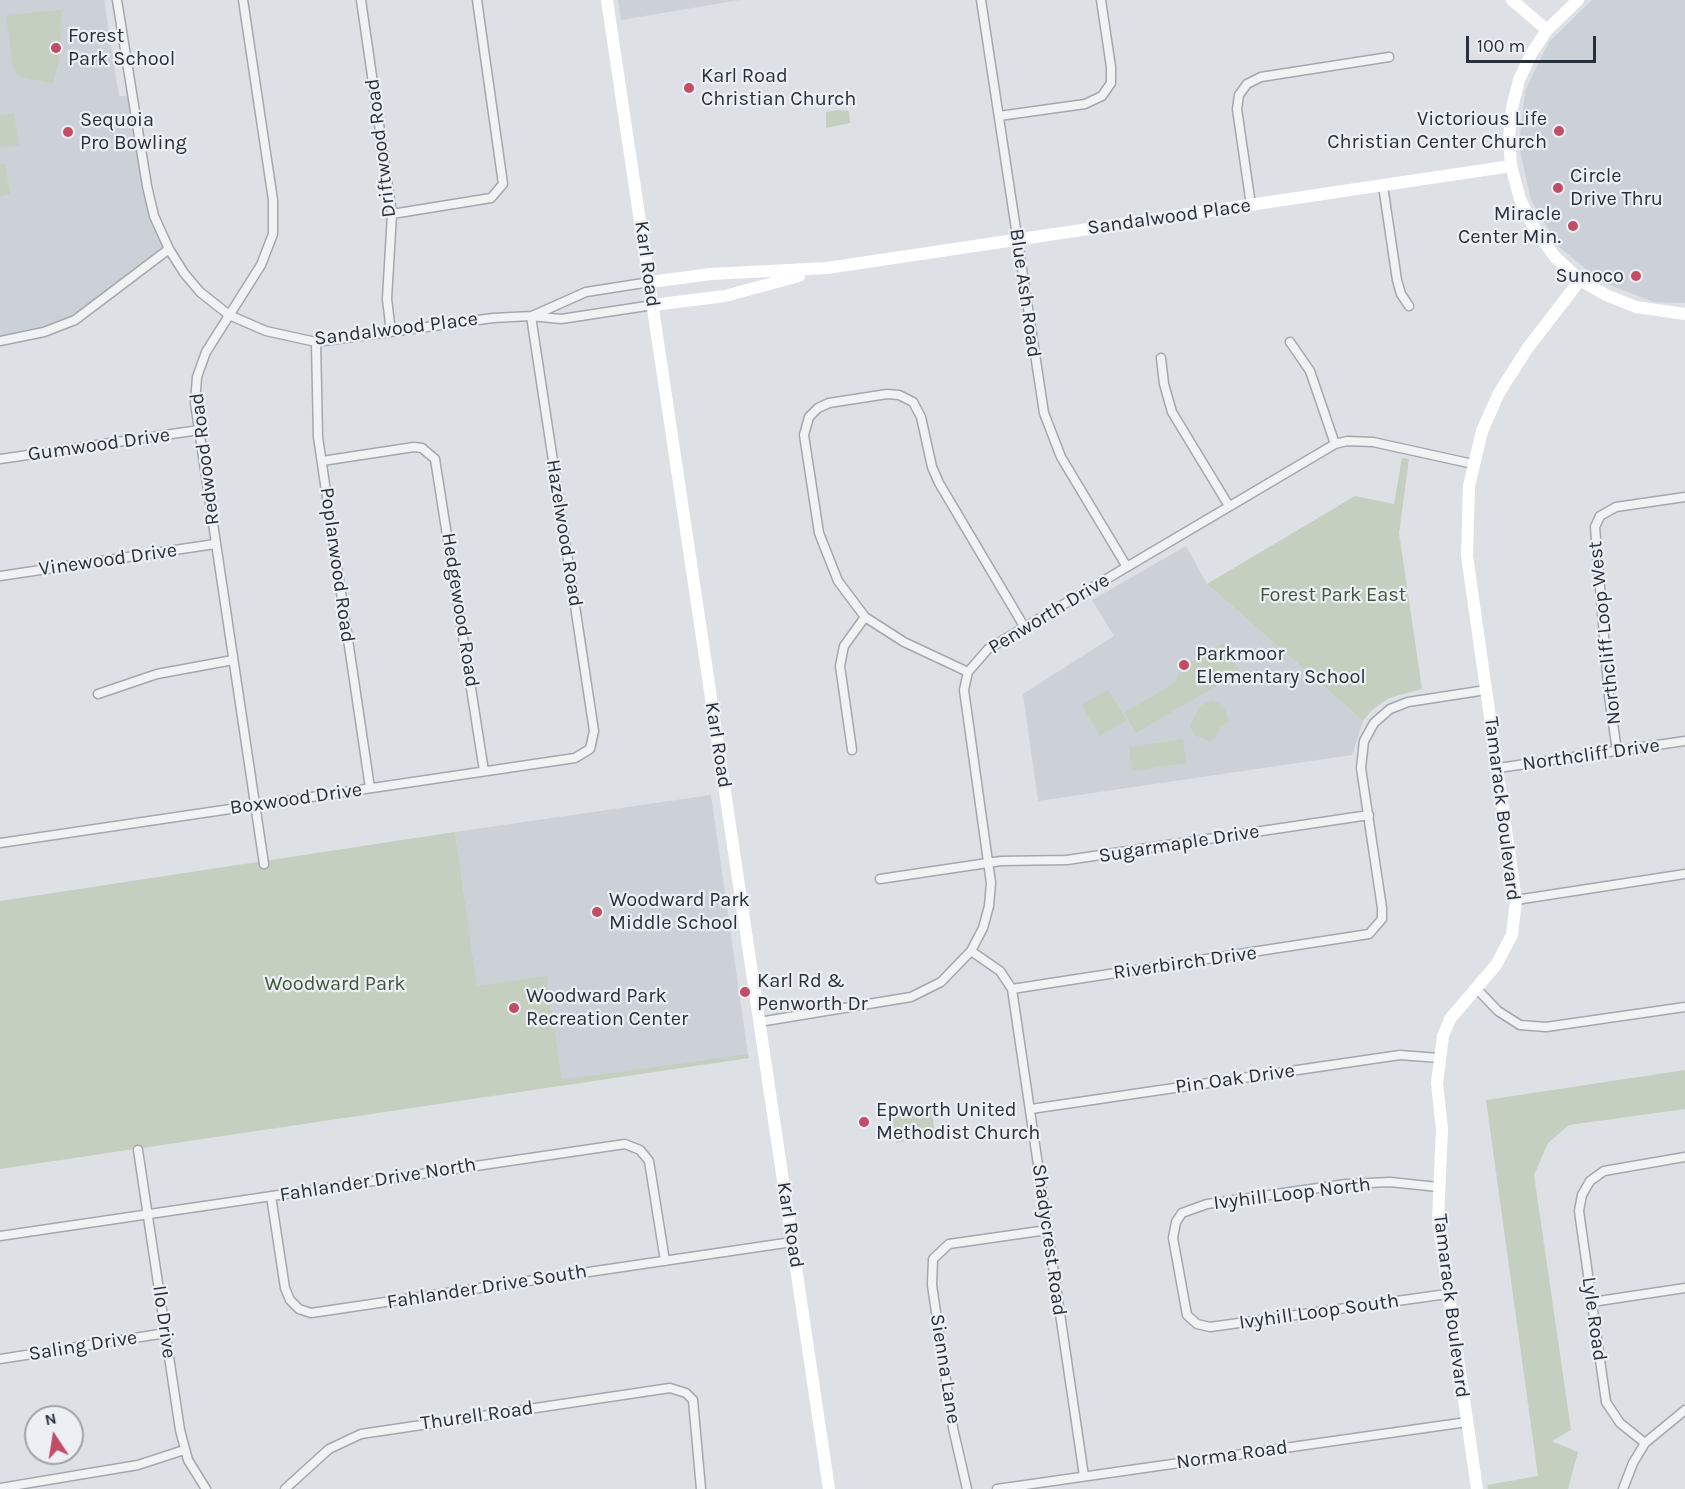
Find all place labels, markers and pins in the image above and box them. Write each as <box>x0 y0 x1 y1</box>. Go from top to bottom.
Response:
place label: Forest Park School <box>68 24 175 71</box>
marker: Forest Park School <box>49 41 63 55</box>
place label: Karl Road Christian Church <box>701 64 856 111</box>
marker: Karl Road Christian Church <box>682 81 696 95</box>
place label: Victorious Life Christian Center Church <box>1327 107 1547 154</box>
place label: Sequoia Pro Bowling <box>80 108 187 155</box>
marker: Victorious Life Christian Center Church <box>1552 124 1566 138</box>
marker: Sequoia Pro Bowling <box>61 125 75 139</box>
place label: Circle Drive Thru <box>1570 164 1663 211</box>
marker: Circle Drive Thru <box>1551 181 1565 195</box>
place label: Miracle Center Min. <box>1458 202 1561 249</box>
marker: Miracle Center Min. <box>1566 219 1580 233</box>
place label: Sunoco <box>1556 264 1624 288</box>
marker: Sunoco <box>1629 269 1643 283</box>
place label: Parkmoor Elementary School <box>1196 642 1366 689</box>
marker: Parkmoor Elementary School <box>1177 658 1191 672</box>
place label: Woodward Park Middle School <box>609 888 750 935</box>
marker: Woodward Park Middle School <box>590 905 604 919</box>
place label: Karl Rd & Penworth Dr <box>757 969 868 1016</box>
place label: Woodward Park Recreation Center <box>526 984 688 1031</box>
marker: Karl Rd & Penworth Dr <box>738 985 752 999</box>
marker: Woodward Park Recreation Center <box>507 1001 521 1015</box>
place label: Epworth United Methodist Church <box>876 1098 1040 1145</box>
marker: Epworth United Methodist Church <box>857 1115 871 1129</box>

